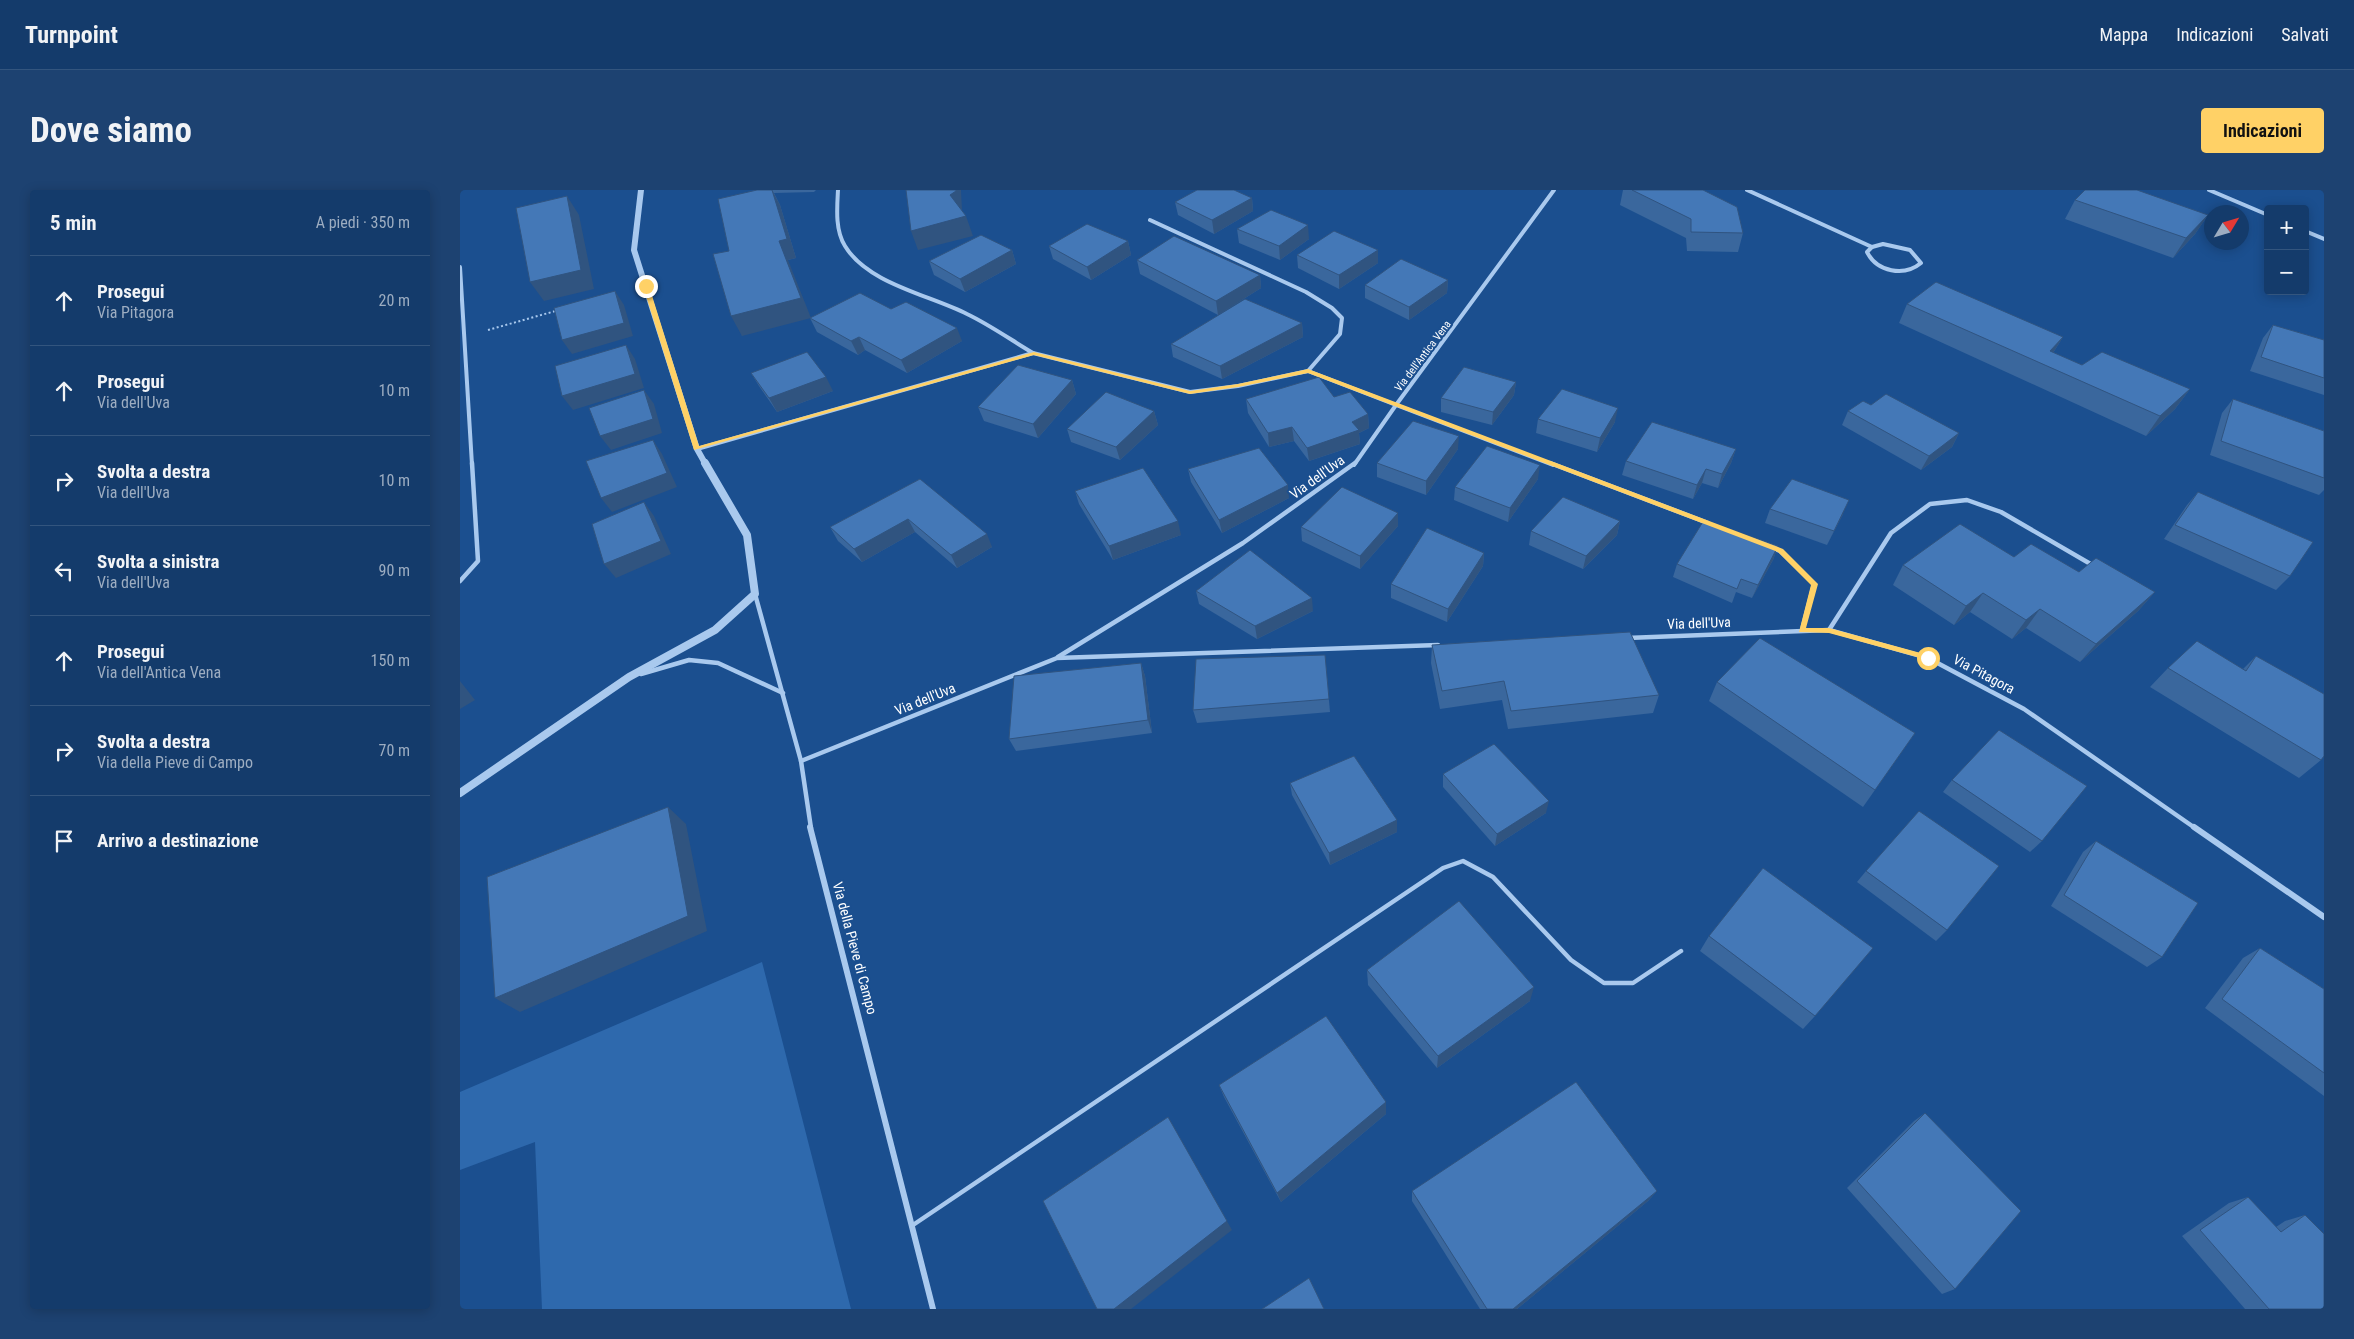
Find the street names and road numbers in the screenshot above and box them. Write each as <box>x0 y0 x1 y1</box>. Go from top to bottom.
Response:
street label: Via dell'Antica Vena <box>1392 318 1454 394</box>
street label: Via dell'Uva <box>1286 452 1348 502</box>
street label: Via dell'Uva <box>1667 614 1731 632</box>
street label: Via Pitagora <box>1950 651 2018 697</box>
street label: Via dell'Uva <box>892 680 958 718</box>
street label: Via della Pieve di Campo <box>830 880 880 1016</box>

